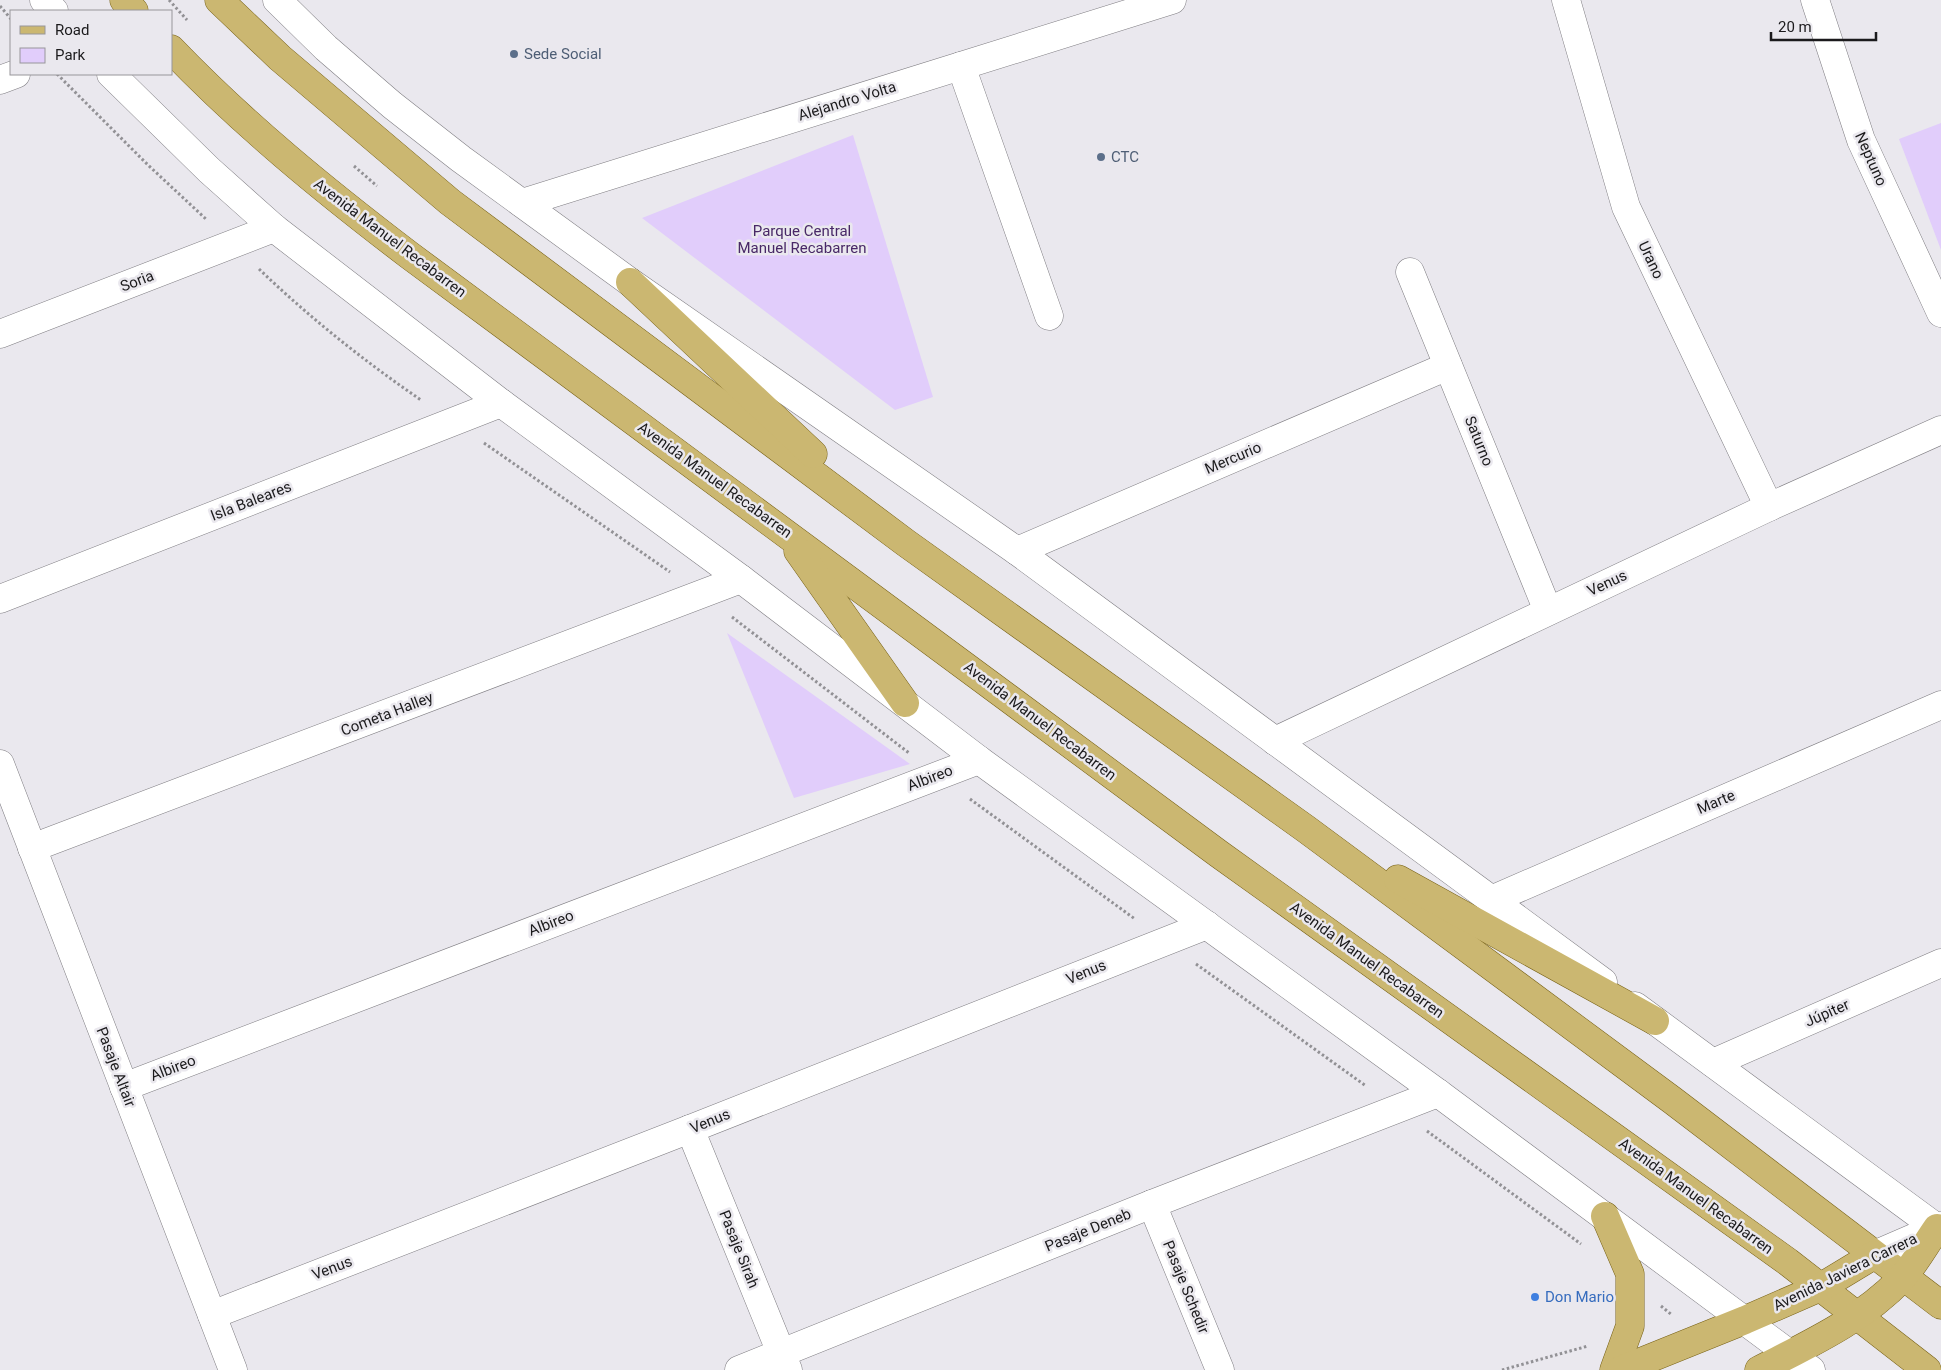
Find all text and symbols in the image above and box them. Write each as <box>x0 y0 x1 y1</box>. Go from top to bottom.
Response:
legend <box>10 10 172 75</box>
scale bar <box>1771 10 1876 42</box>
text: 20 m <box>1778 18 1812 36</box>
text: Road <box>55 21 89 39</box>
place label: Sede Social <box>524 45 602 63</box>
text: Park <box>55 46 86 64</box>
marker: Sede Social <box>508 48 520 60</box>
street label: Alejandro Volta <box>796 78 898 124</box>
street label: Neptuno <box>1851 129 1891 189</box>
place label: CTC <box>1111 148 1139 166</box>
marker: CTC <box>1095 151 1107 163</box>
street label: Avenida Manuel Recabarren <box>310 175 470 301</box>
park label: Parque Central Manuel Recabarren <box>737 222 867 257</box>
street label: Urano <box>1634 238 1668 282</box>
street label: Soria <box>118 266 156 296</box>
street label: Saturno <box>1461 413 1497 469</box>
street label: Avenida Manuel Recabarren <box>634 418 796 542</box>
street label: Mercurio <box>1202 438 1264 478</box>
street label: Isla Baleares <box>208 477 294 525</box>
street label: Venus <box>1584 566 1630 600</box>
street label: Avenida Manuel Recabarren <box>960 658 1120 784</box>
street label: Cometa Halley <box>338 688 436 740</box>
street label: Albireo <box>905 761 955 795</box>
street label: Marte <box>1694 786 1738 818</box>
street label: Avenida Manuel Recabarren <box>1286 898 1448 1022</box>
street label: Albireo <box>526 906 576 940</box>
street label: Venus <box>1063 956 1109 988</box>
street label: Júpiter <box>1802 995 1852 1031</box>
street label: Pasaje Altair <box>93 1025 139 1109</box>
street label: Albireo <box>148 1051 198 1085</box>
street label: Venus <box>687 1105 733 1137</box>
street label: Avenida Manuel Recabarren <box>1615 1134 1777 1258</box>
street label: Pasaje Deneb <box>1042 1205 1134 1255</box>
street label: Pasaje Sirah <box>715 1207 763 1291</box>
street label: Avenida Javiera Carrera <box>1770 1229 1920 1315</box>
street label: Pasaje Schedir <box>1159 1238 1213 1336</box>
street label: Venus <box>309 1252 355 1284</box>
place label: Don Mario <box>1545 1288 1614 1306</box>
marker: Don Mario <box>1529 1291 1541 1303</box>

